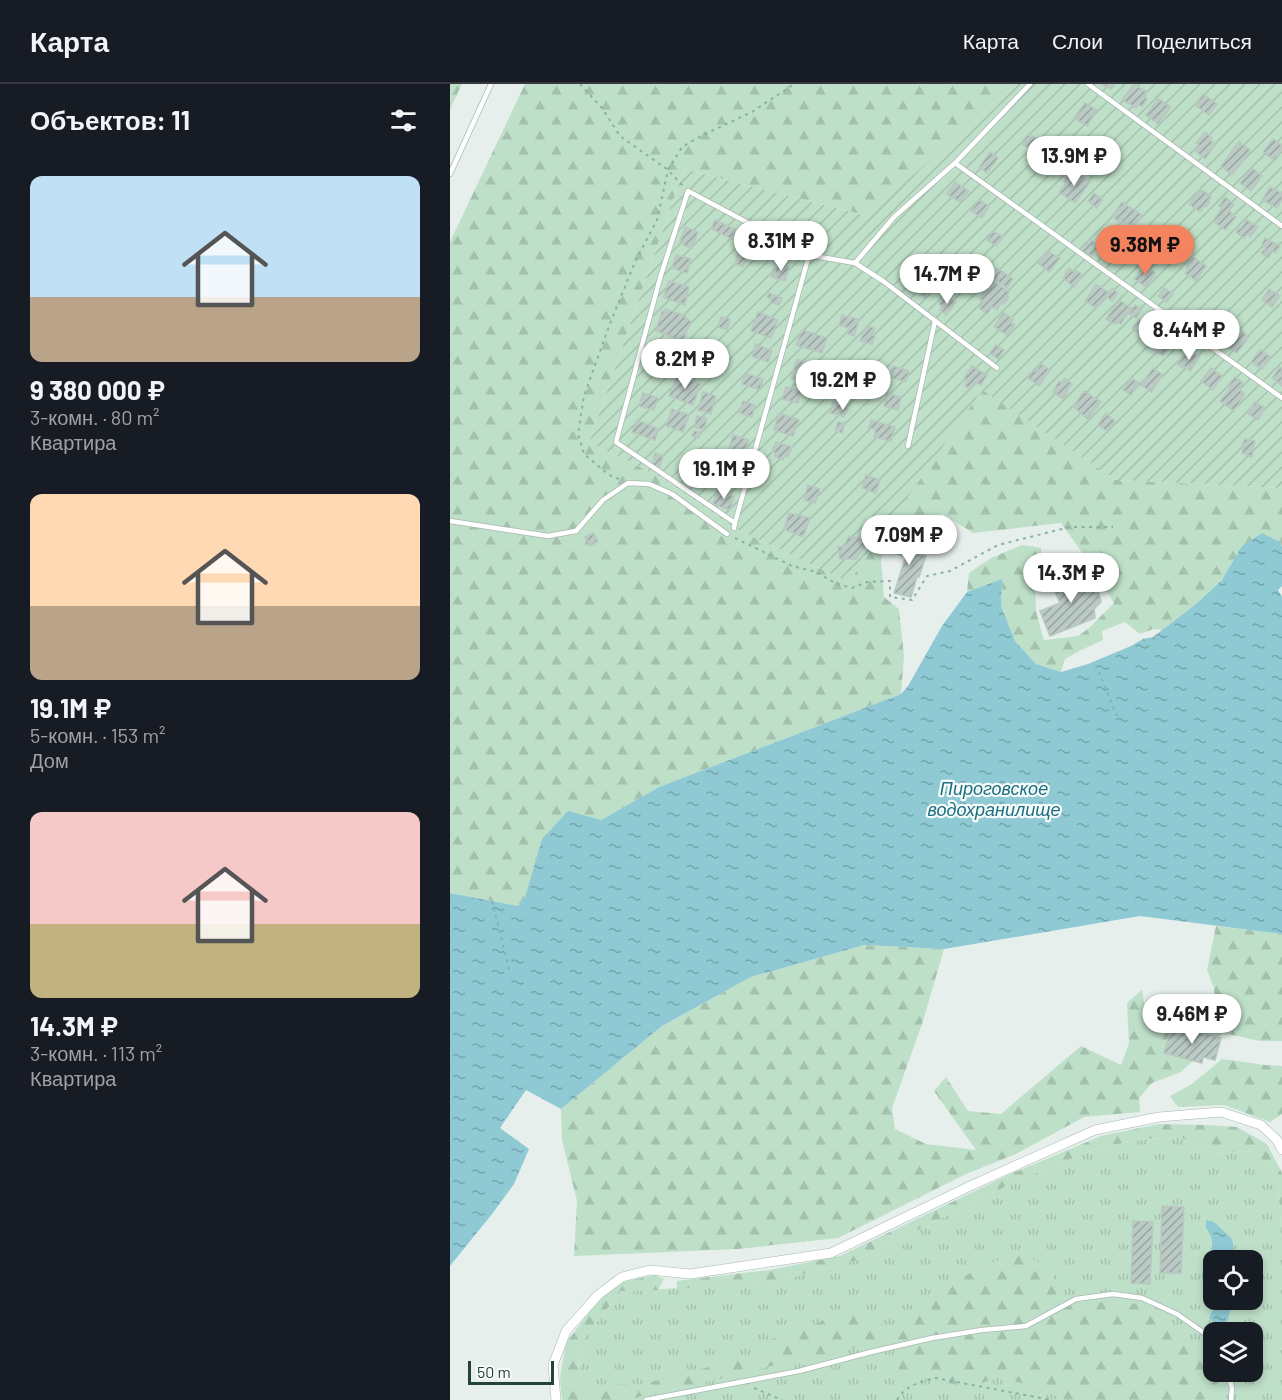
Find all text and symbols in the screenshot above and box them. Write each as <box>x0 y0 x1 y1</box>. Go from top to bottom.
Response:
text: Карта <box>30 24 109 58</box>
text: Карта <box>963 28 1019 53</box>
text: Слои <box>1052 28 1103 53</box>
text: Поделиться <box>1136 28 1252 53</box>
text: Объектов: 11 <box>30 104 190 135</box>
icon: filters <box>387 104 420 137</box>
pin: 13.9M ₽ <box>1019 136 1129 187</box>
text: 13.9M ₽ <box>1041 143 1107 167</box>
icon: home <box>171 215 279 323</box>
pin: 8.31M ₽ <box>726 221 836 272</box>
pin: 9.38M ₽ <box>1090 225 1200 276</box>
text: 8.31M ₽ <box>748 228 814 252</box>
text: 9.38M ₽ <box>1110 232 1180 256</box>
pin: 14.7M ₽ <box>892 254 1002 305</box>
text: 14.7M ₽ <box>914 261 980 285</box>
pin: 8.44M ₽ <box>1134 310 1244 361</box>
text: 8.44M ₽ <box>1153 317 1225 341</box>
pin: 8.2M ₽ <box>636 339 734 390</box>
text: 8.2M ₽ <box>655 346 715 370</box>
pin: 19.2M ₽ <box>788 360 898 411</box>
text: 19.2M ₽ <box>810 367 876 391</box>
text: 9 380 000 ₽ <box>30 374 165 405</box>
text: 3-комн. · 80 m² <box>30 405 160 429</box>
text: Квартира <box>30 430 116 454</box>
pin: 19.1M ₽ <box>669 449 779 500</box>
text: 19.1M ₽ <box>693 456 755 480</box>
pin: 7.09M ₽ <box>854 515 964 566</box>
text: 7.09M ₽ <box>875 522 943 546</box>
icon: home <box>171 533 279 641</box>
pin: 14.3M ₽ <box>1016 553 1126 604</box>
text: 14.3M ₽ <box>1037 560 1105 584</box>
text: 19.1M ₽ <box>30 692 111 723</box>
text: 5-комн. · 153 m² <box>30 723 165 747</box>
text: Дом <box>30 748 69 772</box>
water label: Пироговское водохранилище <box>927 777 1061 820</box>
icon: home <box>171 851 279 959</box>
pin: 9.46M ₽ <box>1137 994 1247 1045</box>
text: 9.46M ₽ <box>1156 1001 1228 1025</box>
text: 14.3M ₽ <box>30 1010 118 1041</box>
text: 3-комн. · 113 m² <box>30 1041 162 1065</box>
text: Квартира <box>30 1066 116 1090</box>
map controls <box>1203 1250 1263 1382</box>
button: locate <box>1203 1250 1263 1310</box>
button: layers <box>1203 1322 1263 1382</box>
scale bar <box>468 1358 554 1386</box>
text: 50 m <box>477 1362 511 1381</box>

